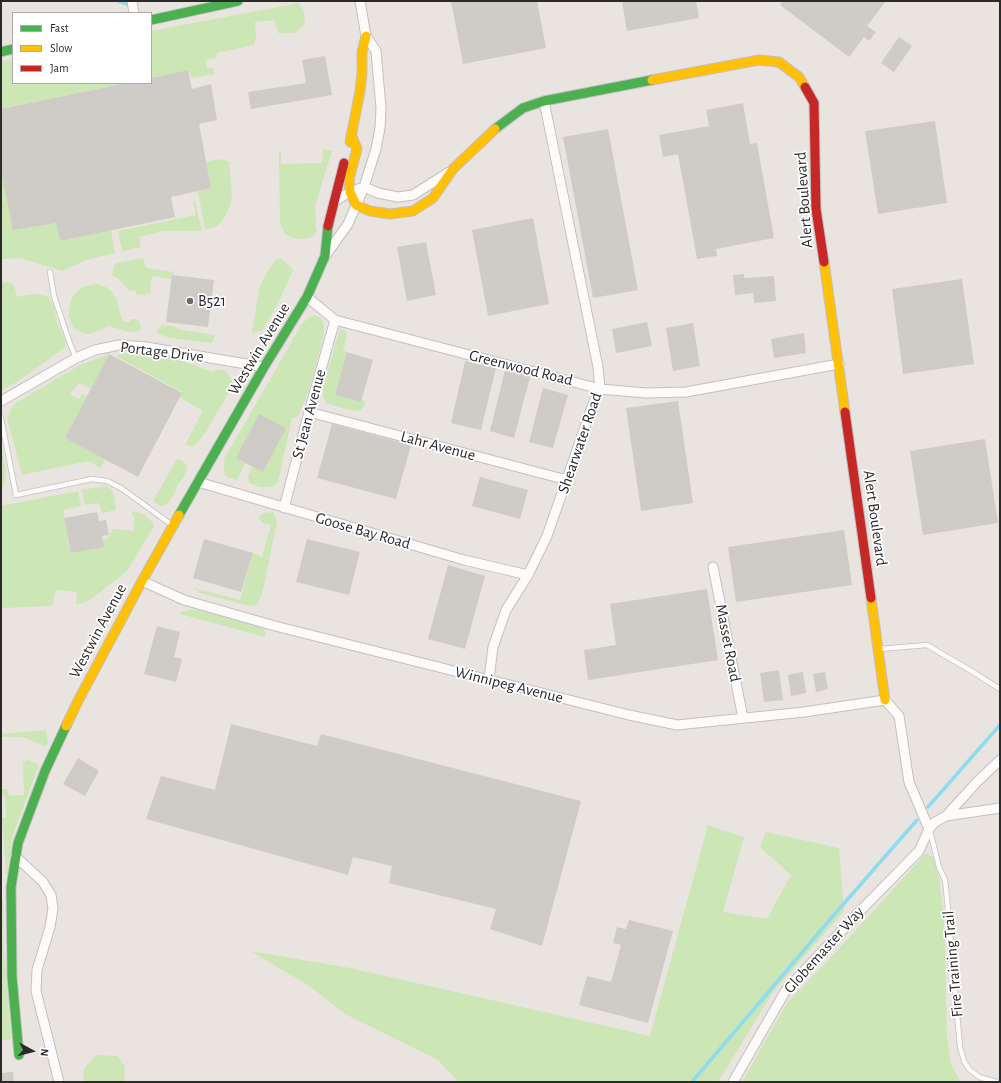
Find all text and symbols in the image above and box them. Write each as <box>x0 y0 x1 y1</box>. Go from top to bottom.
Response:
legend <box>12 12 152 84</box>
text: Fast <box>50 22 69 34</box>
text: Slow <box>50 42 72 54</box>
text: Jam <box>50 62 69 74</box>
street label: Alert Boulevard <box>791 151 817 249</box>
place label: B521 <box>198 291 226 311</box>
marker: B521 <box>185 296 195 306</box>
street label: Westwin Avenue <box>224 299 294 399</box>
street label: Portage Drive <box>119 337 205 367</box>
street label: Greenwood Road <box>467 346 575 390</box>
street label: St Jean Avenue <box>288 367 330 461</box>
street label: Shearwater Road <box>554 390 606 496</box>
street label: Lahr Avenue <box>398 427 478 465</box>
street label: Alert Boulevard <box>859 469 891 567</box>
street label: Goose Bay Road <box>313 508 413 554</box>
street label: Westwin Avenue <box>65 581 131 681</box>
street label: Masset Road <box>711 603 745 683</box>
street label: Winnipeg Avenue <box>453 662 565 708</box>
street label: Globemaster Way <box>780 903 868 997</box>
street label: Fire Training Trail <box>939 910 967 1018</box>
north arrow <box>12 1031 52 1071</box>
text: N <box>38 1048 50 1057</box>

